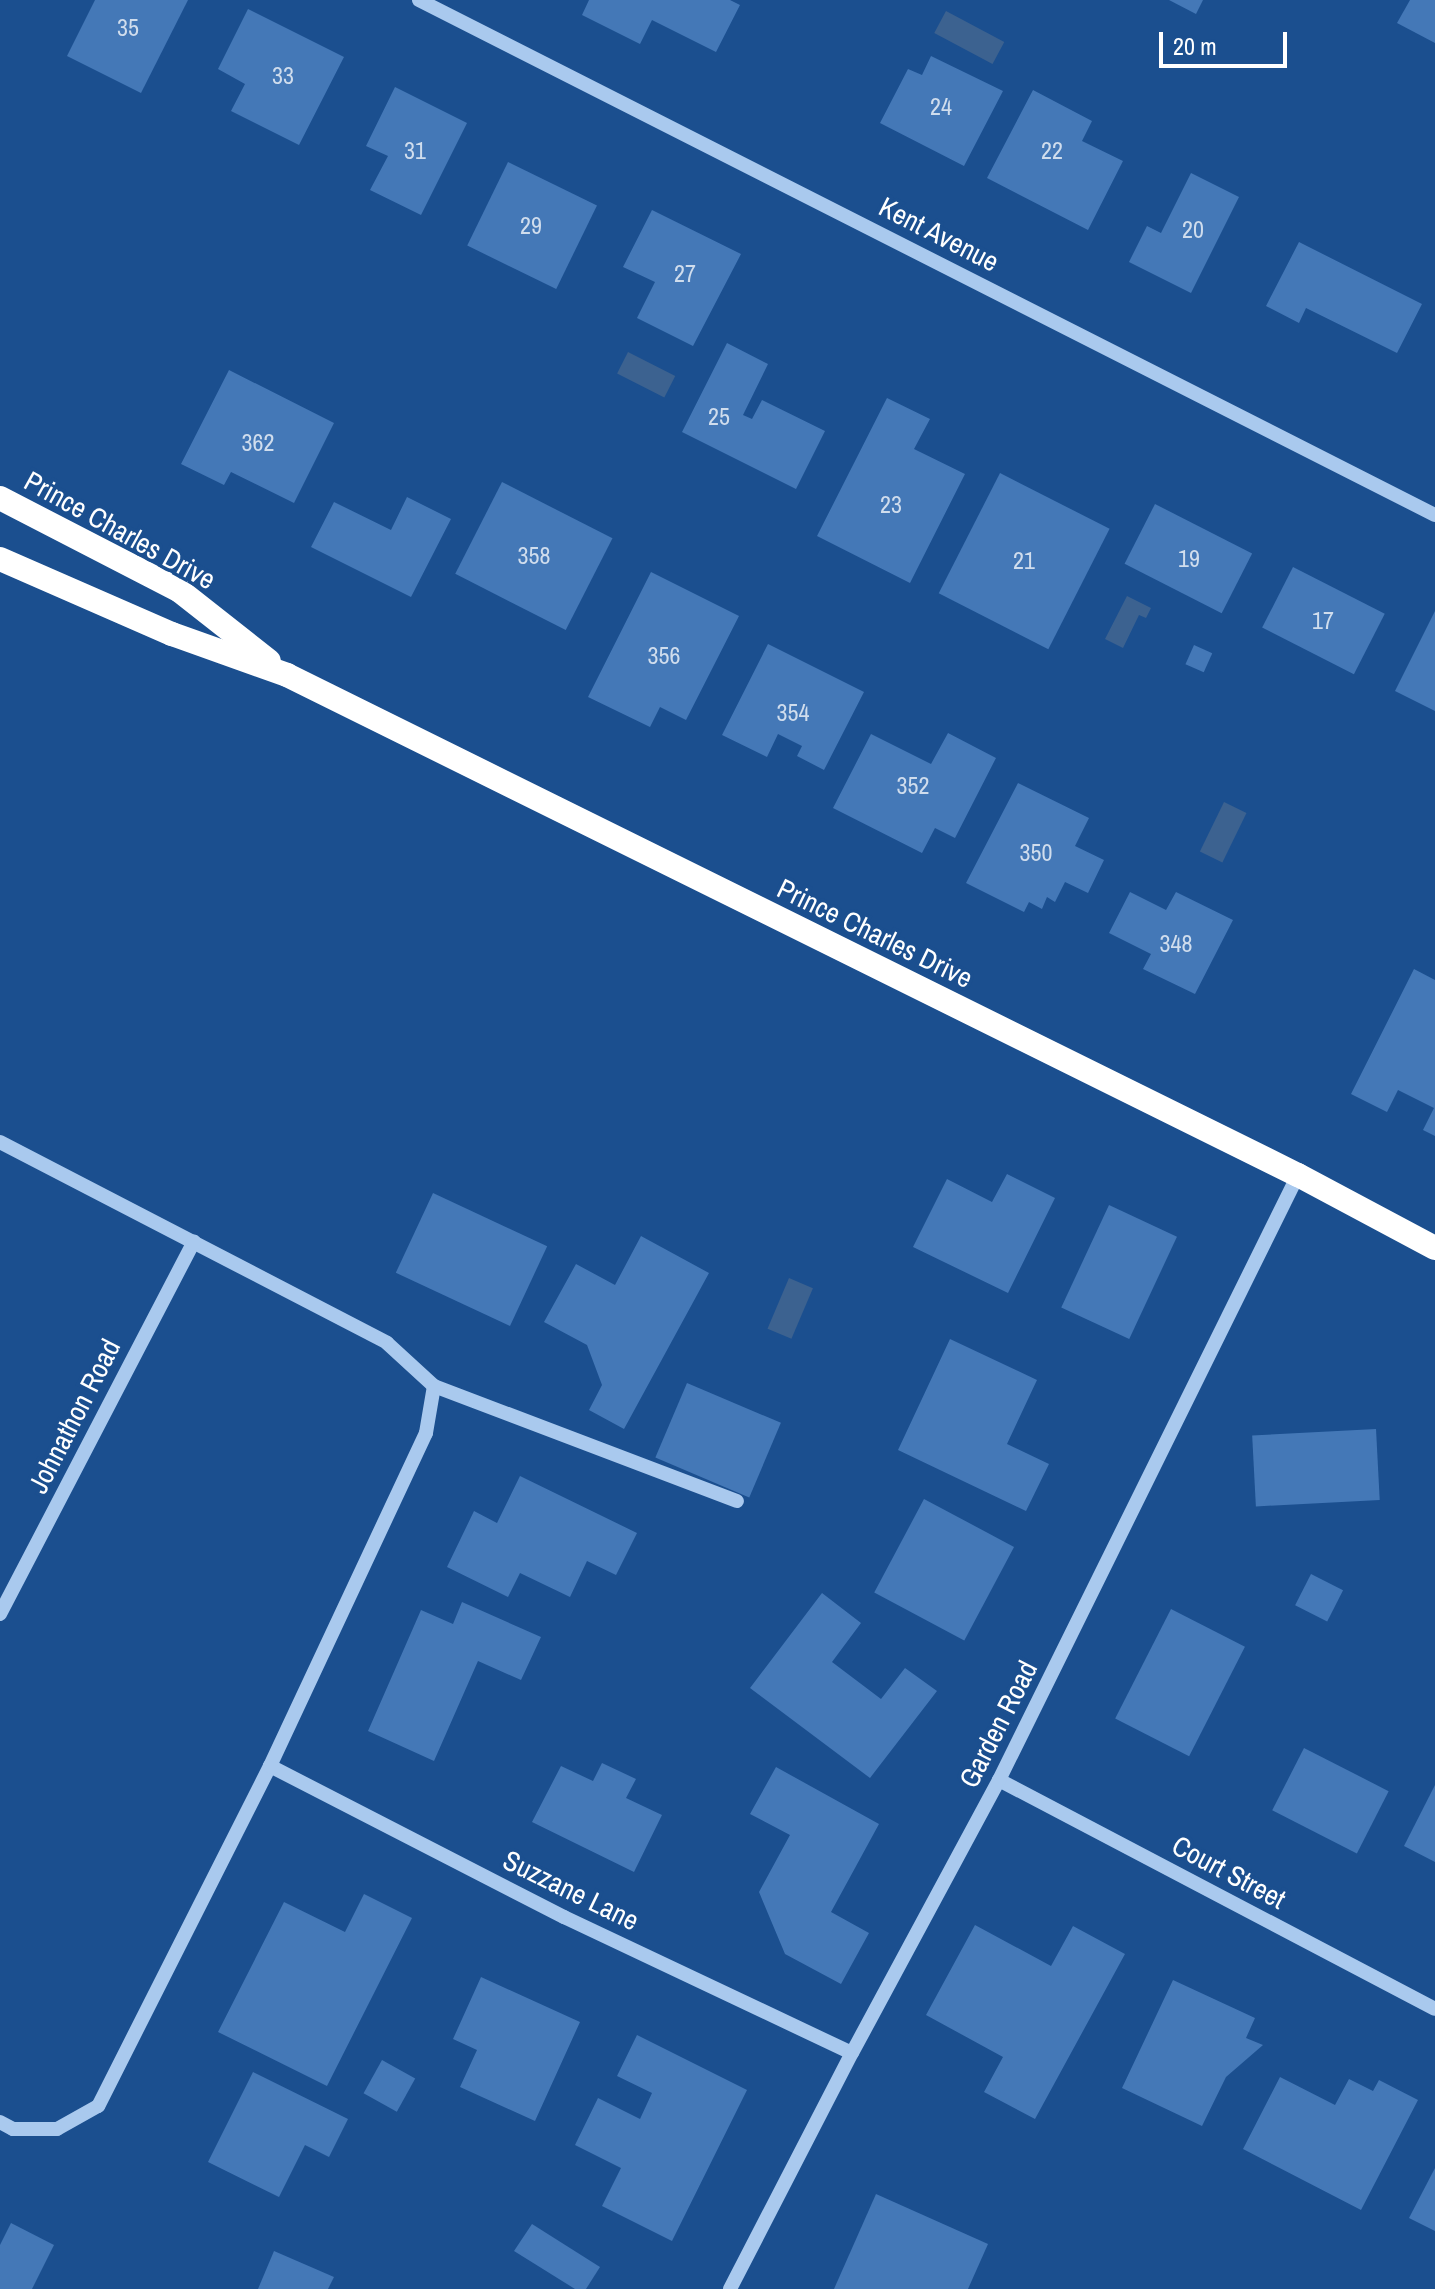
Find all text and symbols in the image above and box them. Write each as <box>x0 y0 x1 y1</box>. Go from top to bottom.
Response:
house number: 35 <box>117 14 139 42</box>
scale bar <box>1163 16 1291 66</box>
text: 20 m <box>1173 30 1217 62</box>
house number: 33 <box>272 62 294 90</box>
house number: 24 <box>930 93 952 121</box>
house number: 31 <box>404 137 426 165</box>
house number: 22 <box>1041 137 1063 165</box>
street label: Kent Avenue <box>873 189 1005 279</box>
house number: 29 <box>520 212 542 240</box>
house number: 20 <box>1182 216 1204 244</box>
house number: 27 <box>674 260 696 288</box>
house number: 25 <box>708 403 730 431</box>
house number: 362 <box>242 429 274 457</box>
street label: Prince Charles Drive <box>19 464 221 596</box>
house number: 23 <box>880 491 902 519</box>
house number: 358 <box>518 542 550 570</box>
house number: 19 <box>1178 545 1200 573</box>
house number: 21 <box>1013 547 1035 575</box>
house number: 17 <box>1312 607 1334 635</box>
house number: 356 <box>648 642 680 670</box>
house number: 354 <box>777 699 809 727</box>
house number: 352 <box>897 772 929 800</box>
house number: 350 <box>1020 839 1052 867</box>
street label: Prince Charles Drive <box>772 871 978 995</box>
house number: 348 <box>1160 930 1192 958</box>
street label: Johnathon Road <box>21 1333 127 1499</box>
street label: Garden Road <box>952 1655 1044 1793</box>
street label: Court Street <box>1166 1828 1292 1916</box>
street label: Suzzane Lane <box>498 1843 644 1937</box>

